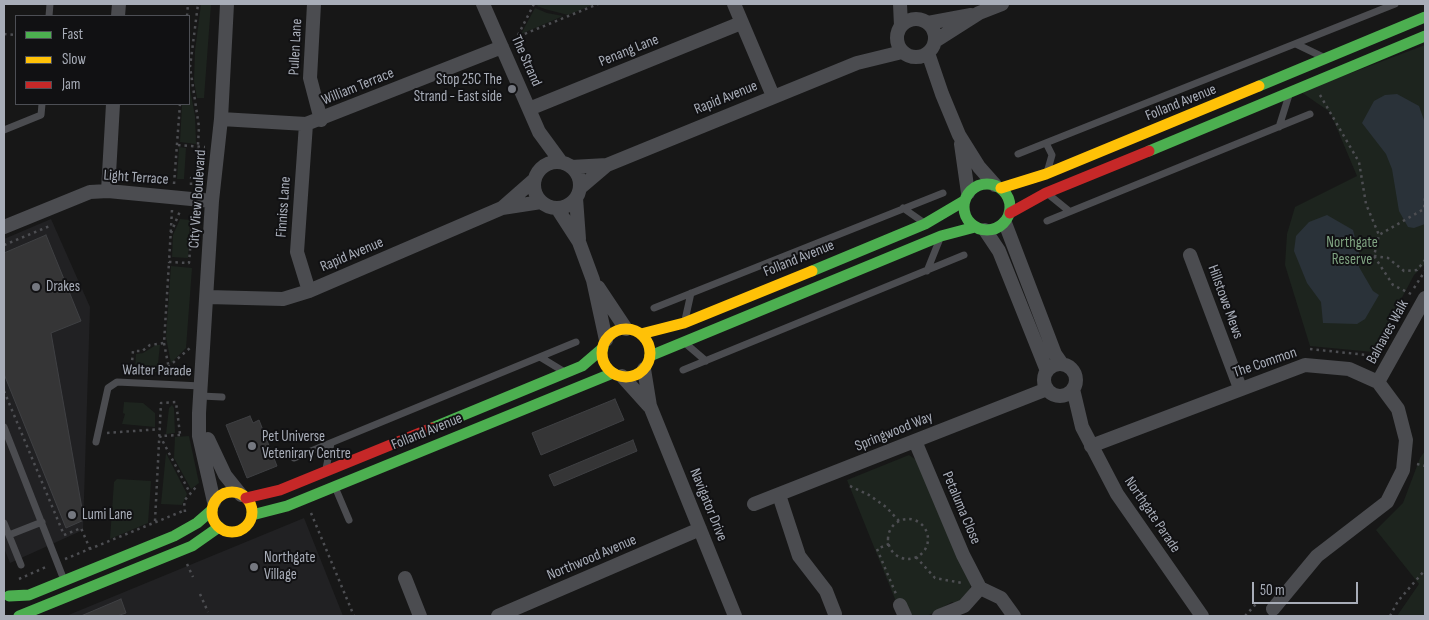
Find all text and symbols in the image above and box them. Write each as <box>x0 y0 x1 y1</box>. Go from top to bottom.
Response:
legend <box>15 15 190 105</box>
street label: Pullen Lane <box>286 18 306 76</box>
text: Fast <box>62 25 83 44</box>
street label: Penang Lane <box>596 31 662 71</box>
street label: The Strand <box>507 33 545 89</box>
text: Slow <box>62 50 86 69</box>
street label: William Terrace <box>319 64 397 110</box>
place label: Stop 25C The Strand - East side <box>414 71 502 106</box>
text: Jam <box>62 75 80 94</box>
street label: Rapid Avenue <box>692 77 760 119</box>
street label: Folland Avenue <box>1143 81 1219 125</box>
marker: Stop 25C The Strand - East side <box>506 83 518 95</box>
street label: City View Boulevard <box>186 149 210 249</box>
street label: Light Terrace <box>103 167 169 189</box>
street label: Finniss Lane <box>273 176 295 238</box>
street label: Rapid Avenue <box>318 234 386 276</box>
park label: Northgate Reserve <box>1326 234 1378 269</box>
street label: Folland Avenue <box>761 237 837 281</box>
street label: Hillstowe Mews <box>1203 263 1247 341</box>
place label: Drakes <box>46 278 80 296</box>
marker: Drakes <box>30 281 42 293</box>
street label: Balnaves Walk <box>1363 297 1413 367</box>
street label: The Common <box>1231 344 1299 382</box>
street label: Walter Parade <box>122 361 192 381</box>
street label: Springwood Way <box>852 408 936 456</box>
street label: Folland Avenue <box>389 410 465 454</box>
place label: Pet Universe Vetenirary Centre <box>262 428 351 463</box>
marker: Pet Universe Vetenirary Centre <box>246 440 258 452</box>
street label: Navigator Drive <box>685 466 731 544</box>
street label: Petaluma Close <box>938 469 984 547</box>
street label: Northgate Parade <box>1120 474 1184 556</box>
place label: Lumi Lane <box>82 506 132 524</box>
marker: Lumi Lane <box>66 509 78 521</box>
street label: Northwood Avenue <box>545 531 639 585</box>
place label: Northgate Village <box>264 549 315 584</box>
marker: Northgate Village <box>248 561 260 573</box>
scale bar <box>1254 572 1360 604</box>
text: 50 m <box>1260 581 1285 600</box>

